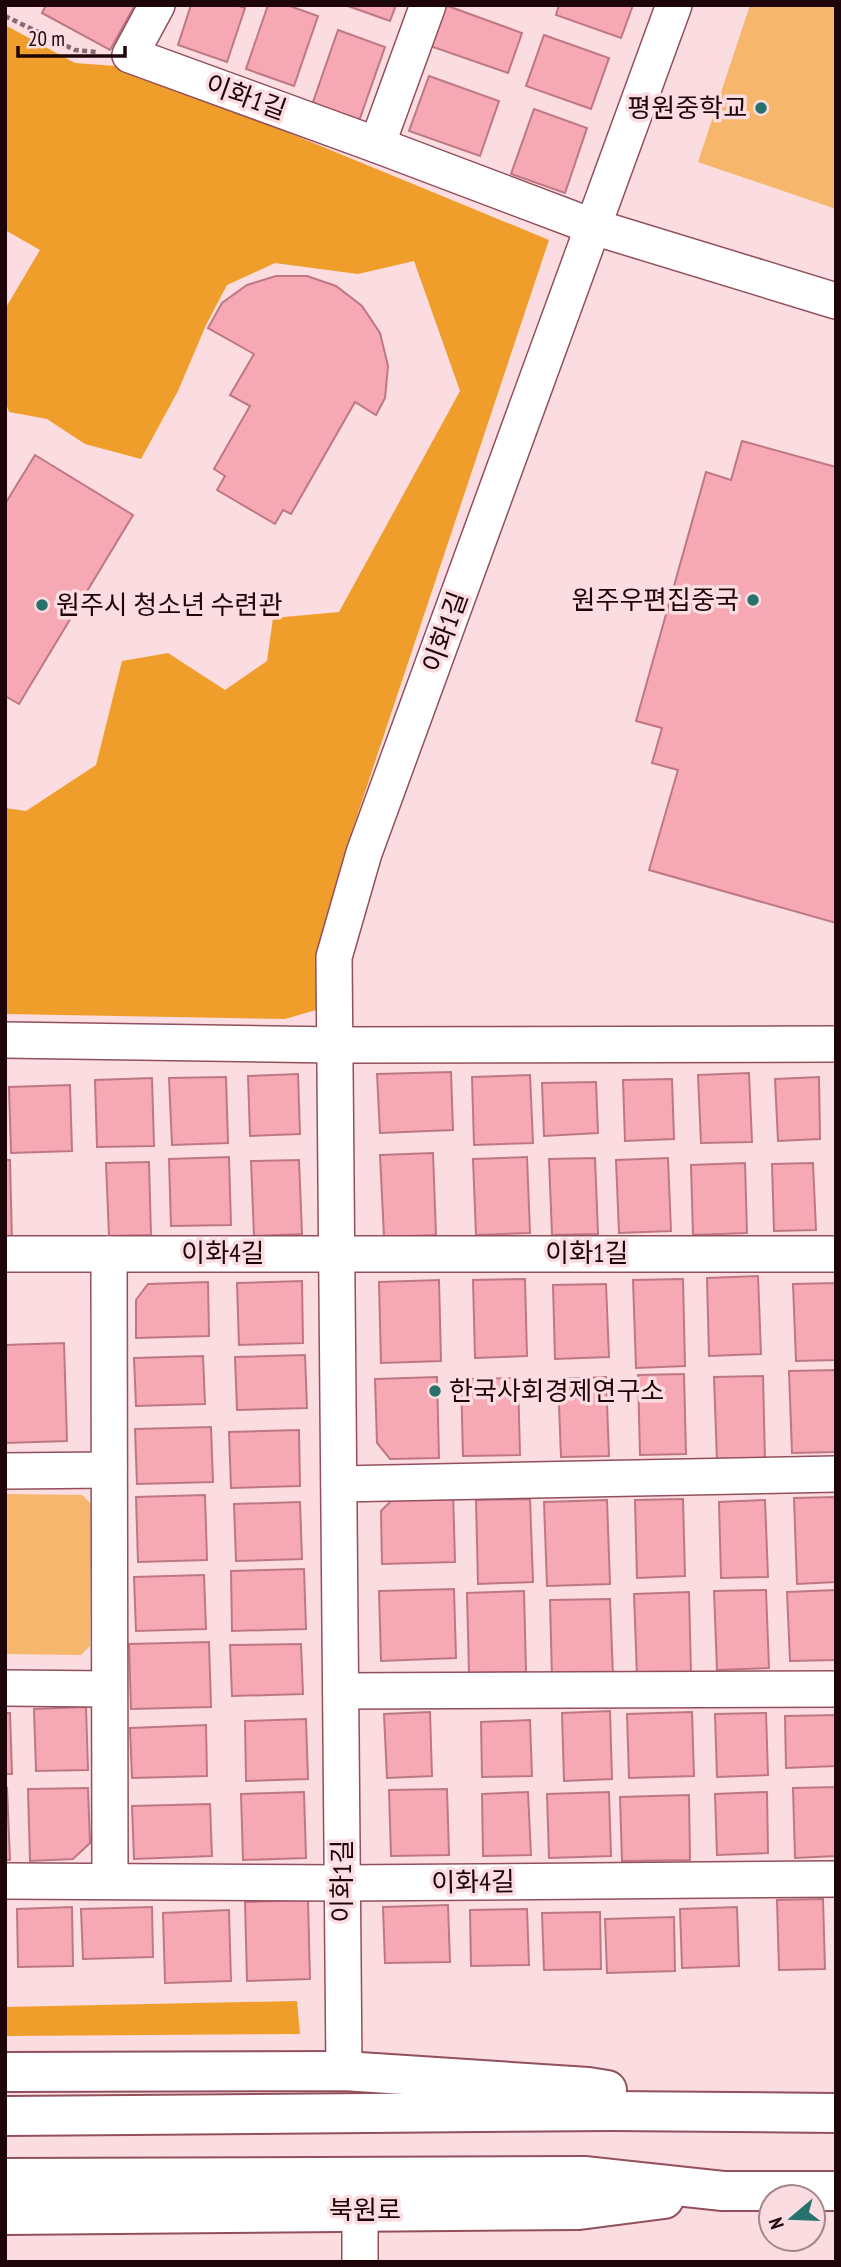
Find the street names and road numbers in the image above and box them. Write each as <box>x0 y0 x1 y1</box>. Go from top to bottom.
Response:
street label: 이화1길 <box>201 67 291 126</box>
street label: 이화1길 <box>415 587 474 677</box>
street label: 이화4길 <box>181 1236 265 1269</box>
street label: 이화1길 <box>545 1236 629 1269</box>
street label: 이화1길 <box>325 1839 358 1923</box>
street label: 이화4길 <box>431 1864 515 1899</box>
street label: 북원로 <box>329 2193 401 2226</box>

